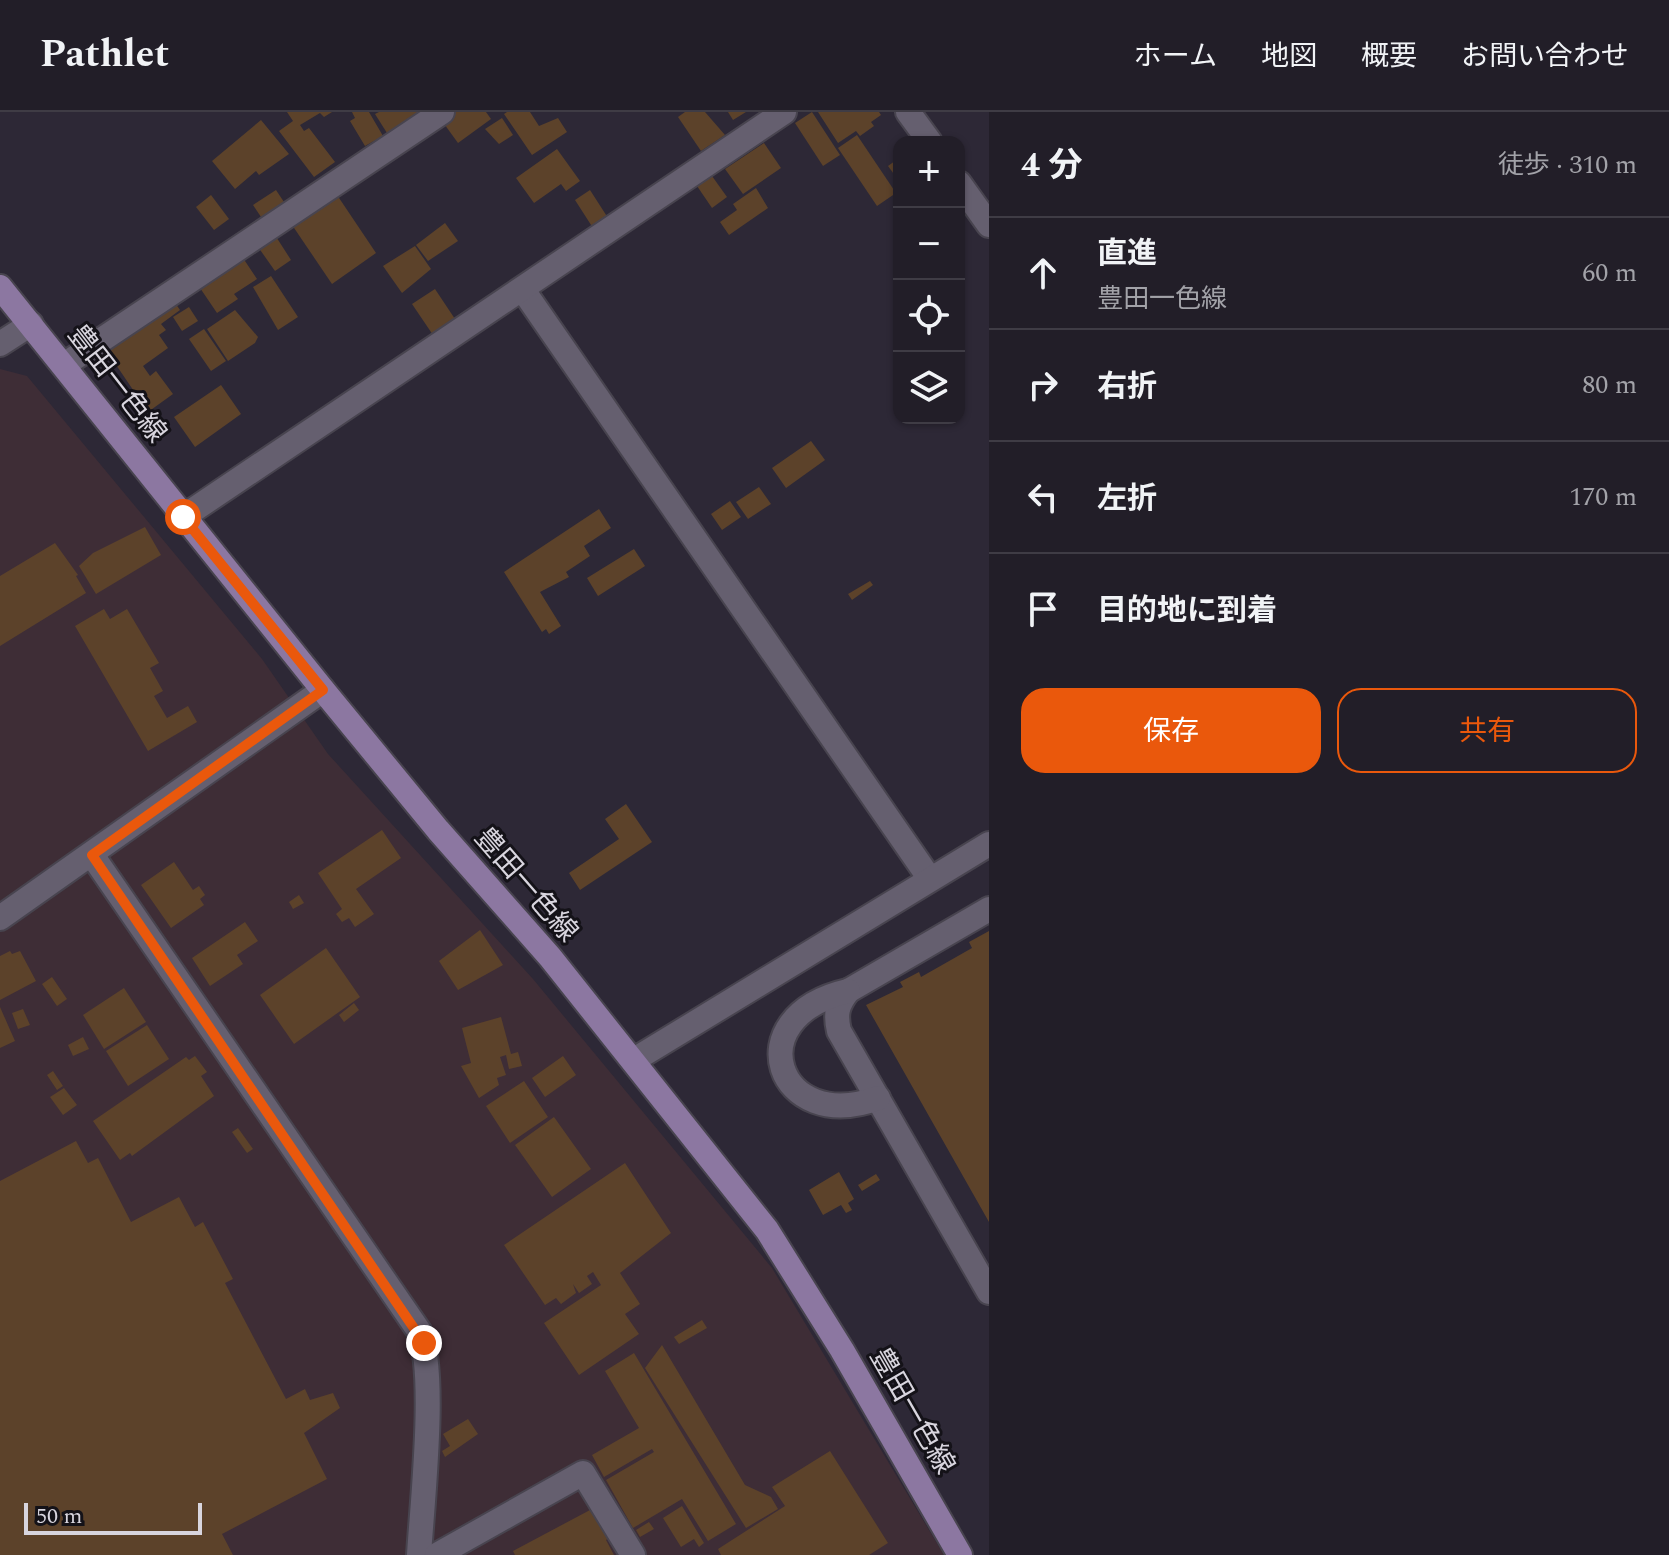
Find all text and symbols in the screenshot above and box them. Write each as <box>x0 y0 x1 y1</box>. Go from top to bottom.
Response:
text: Pathlet <box>40 26 169 84</box>
text: ホーム <box>1134 35 1217 78</box>
text: 地図 <box>1261 35 1317 78</box>
text: 概要 <box>1361 35 1417 78</box>
text: お問い合わせ <box>1461 35 1629 78</box>
map controls <box>893 136 965 424</box>
button: + <box>893 136 965 208</box>
text: 4 分 <box>1021 140 1083 192</box>
text: 徒歩 · 310 m <box>1498 145 1637 185</box>
button: − <box>893 208 965 280</box>
text: 直進 <box>1097 231 1157 277</box>
icon: ahead <box>1021 251 1065 295</box>
text: 60 m <box>1582 253 1637 293</box>
text: 豊田一色線 <box>1097 279 1227 319</box>
button: locate <box>893 280 965 352</box>
street label: 豊田一色線 <box>57 316 177 452</box>
button: layers <box>893 352 965 424</box>
icon: right <box>1021 363 1065 407</box>
text: 右折 <box>1097 364 1157 410</box>
text: 80 m <box>1582 365 1637 405</box>
icon: left <box>1021 475 1065 519</box>
text: 左折 <box>1097 476 1157 522</box>
text: 170 m <box>1569 477 1637 517</box>
route start <box>165 499 201 535</box>
icon: arrive <box>1021 587 1065 631</box>
text: 目的地に到着 <box>1097 588 1277 634</box>
button: 保存 <box>1021 688 1321 773</box>
button: 共有 <box>1337 688 1637 773</box>
street label: 豊田一色線 <box>464 818 588 952</box>
route end <box>406 1325 442 1361</box>
street label: 豊田一色線 <box>858 1340 966 1482</box>
scale bar <box>24 1499 202 1535</box>
text: 50 m <box>36 1500 82 1533</box>

